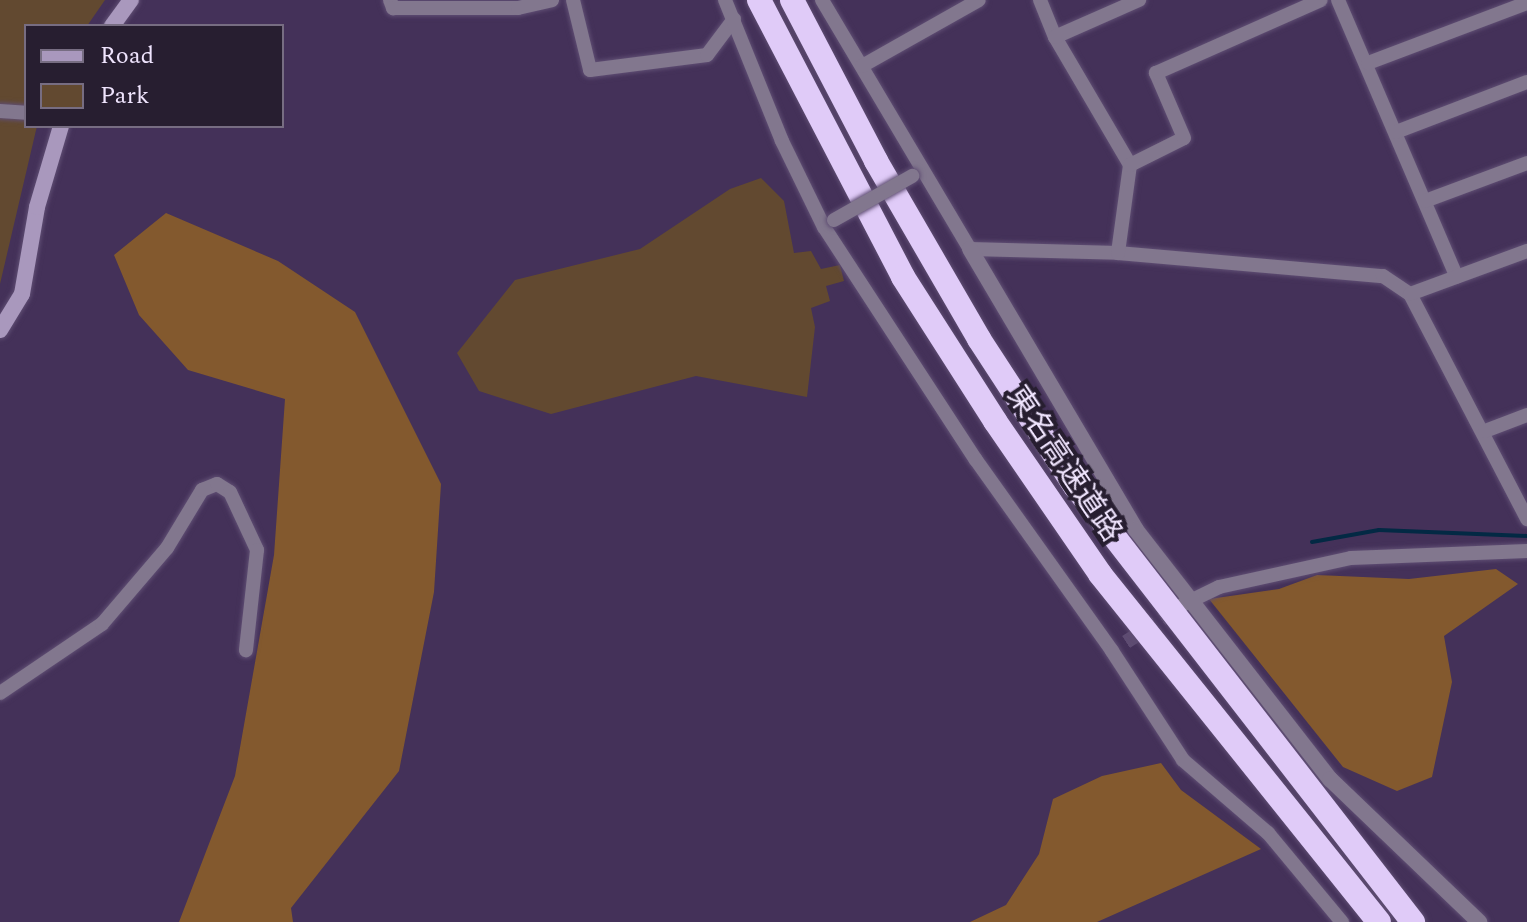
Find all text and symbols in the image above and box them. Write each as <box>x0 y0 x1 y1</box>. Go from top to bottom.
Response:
legend <box>24 24 284 128</box>
text: Road <box>100 38 154 74</box>
text: Park <box>100 78 150 114</box>
street label: 東名高速道路 <box>999 379 1129 549</box>

